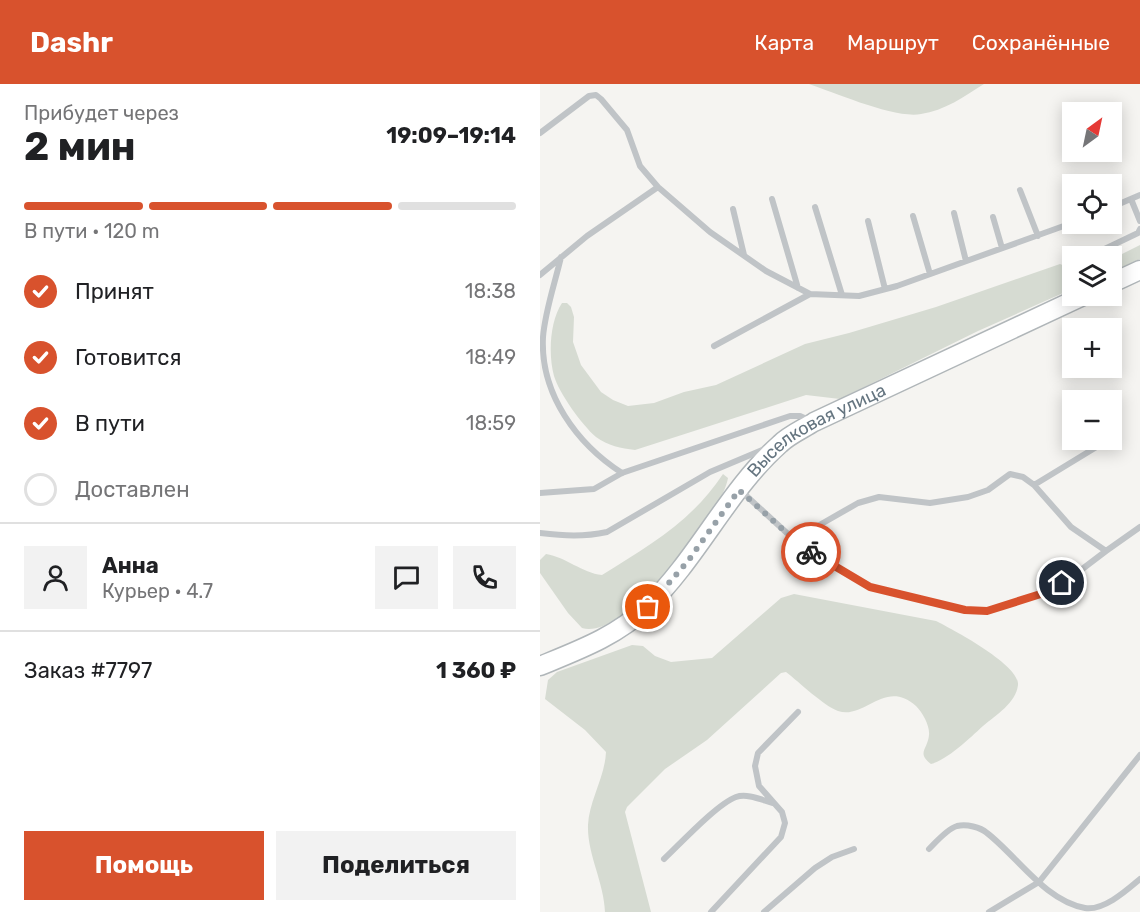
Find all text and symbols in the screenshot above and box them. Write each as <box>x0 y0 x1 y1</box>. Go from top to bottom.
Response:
text: Dashr <box>30 26 113 59</box>
text: Карта <box>754 30 814 55</box>
text: Маршрут <box>847 30 939 55</box>
text: Сохранённые <box>972 30 1110 55</box>
text: Прибудет через <box>24 101 179 125</box>
north arrow <box>1062 102 1122 162</box>
map controls <box>1062 102 1122 450</box>
text: 19:09–19:14 <box>386 122 516 149</box>
text: 2 мин <box>24 124 136 170</box>
button: locate <box>1062 174 1122 234</box>
text: В пути · 120 m <box>24 219 160 243</box>
button: layers <box>1062 246 1122 306</box>
icon: check <box>24 275 57 308</box>
text: Принят <box>75 278 154 305</box>
text: 18:38 <box>465 279 516 303</box>
button: + <box>1062 318 1122 378</box>
icon: check <box>24 341 57 374</box>
text: Готовится <box>75 344 181 371</box>
text: 18:49 <box>465 345 516 369</box>
street label: Выселковая улица <box>742 379 889 482</box>
button: − <box>1062 390 1122 450</box>
icon: check <box>24 407 57 440</box>
text: В пути <box>75 410 145 437</box>
text: 18:59 <box>466 411 516 435</box>
text: Доставлен <box>75 476 190 503</box>
courier <box>781 522 841 582</box>
icon: bike <box>795 536 828 569</box>
button: person <box>24 546 87 609</box>
button: chat <box>375 546 438 609</box>
button: phone <box>453 546 516 609</box>
text: Анна <box>102 552 159 579</box>
pin <box>1036 557 1087 608</box>
icon: home <box>1045 566 1078 599</box>
text: Курьер · 4.7 <box>102 579 213 603</box>
pin <box>622 581 673 632</box>
icon: bag <box>631 590 664 623</box>
text: Заказ #7797 <box>24 657 152 684</box>
text: 1 360 ₽ <box>436 657 516 684</box>
button: Помощь <box>24 831 264 900</box>
button: Поделиться <box>276 831 516 900</box>

